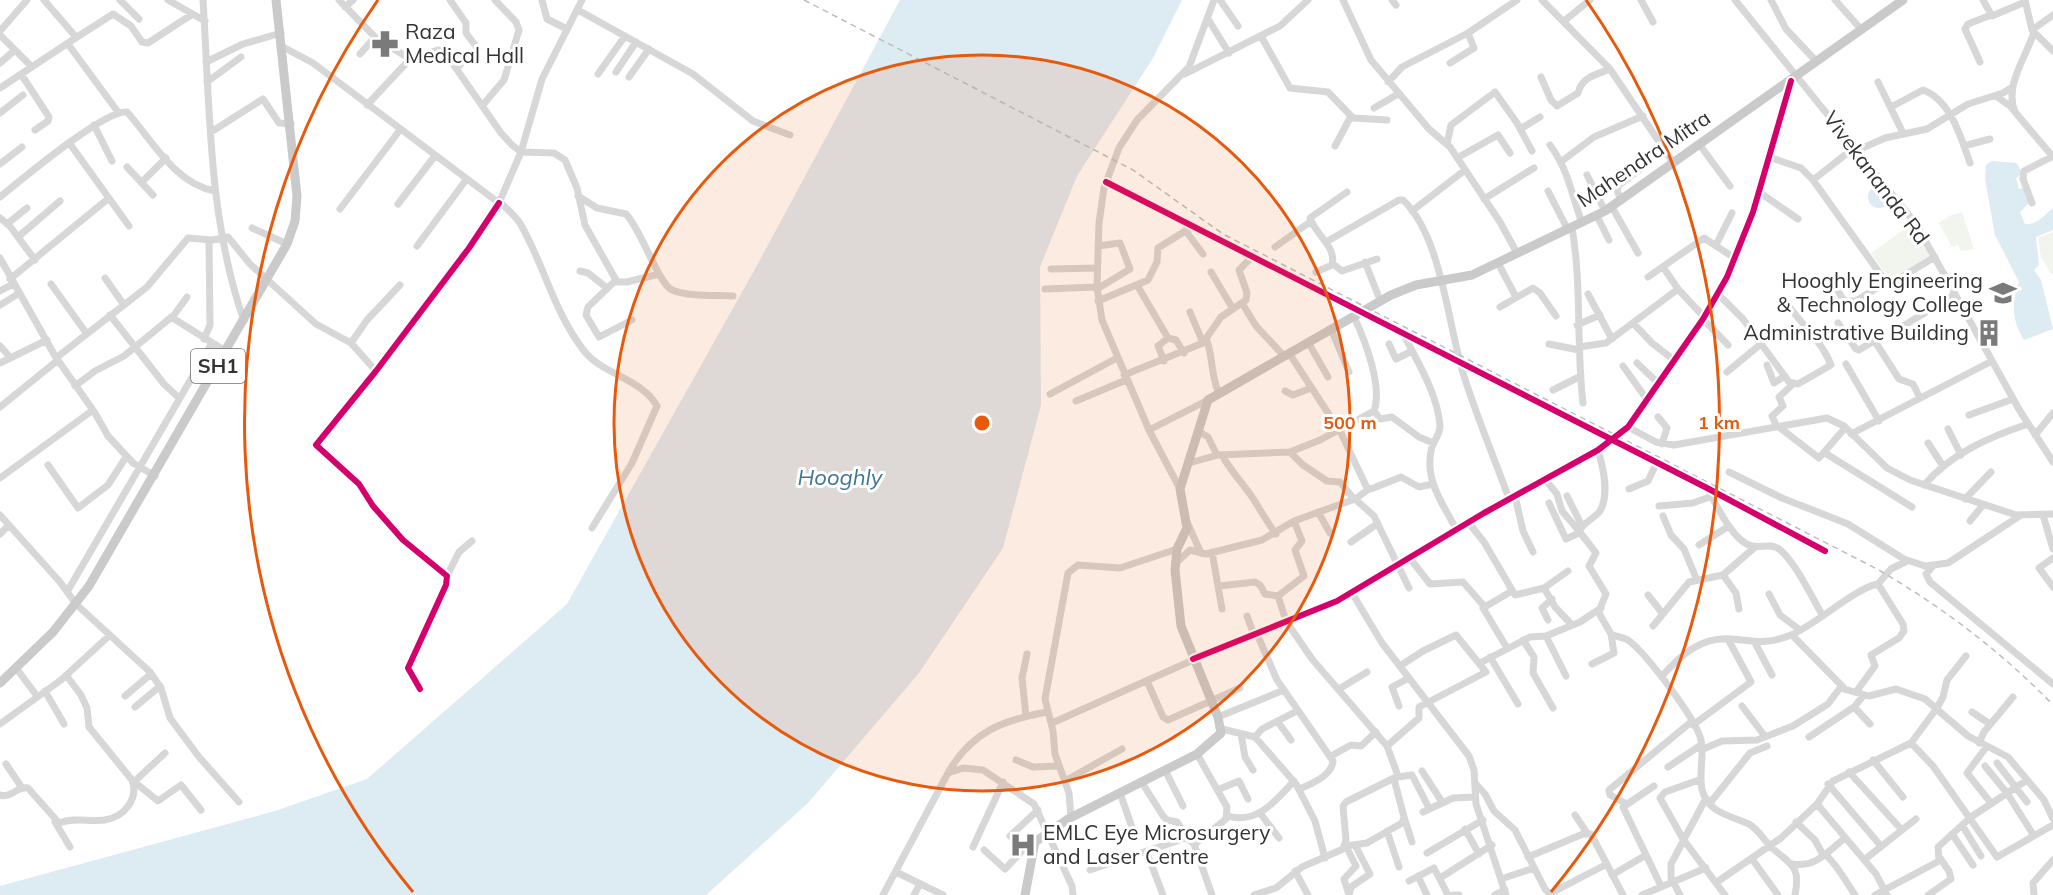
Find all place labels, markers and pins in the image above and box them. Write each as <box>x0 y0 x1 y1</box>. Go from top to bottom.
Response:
place label: Raza Medical Hall <box>405 18 524 68</box>
pharmacy icon: Raza Medical Hall <box>370 29 400 59</box>
place label: Hooghly Engineering & Technology College <box>1777 267 1983 317</box>
school or university icon: Hooghly Engineering & Technology College <box>1988 278 2018 308</box>
building icon: Administrative Building <box>1974 318 2004 348</box>
place label: Administrative Building <box>1743 319 1969 345</box>
centre of rings <box>972 413 992 433</box>
place label: EMLC Eye Microsurgery and Laser Centre <box>1043 819 1270 869</box>
hospital icon: EMLC Eye Microsurgery and Laser Centre <box>1008 830 1038 860</box>

